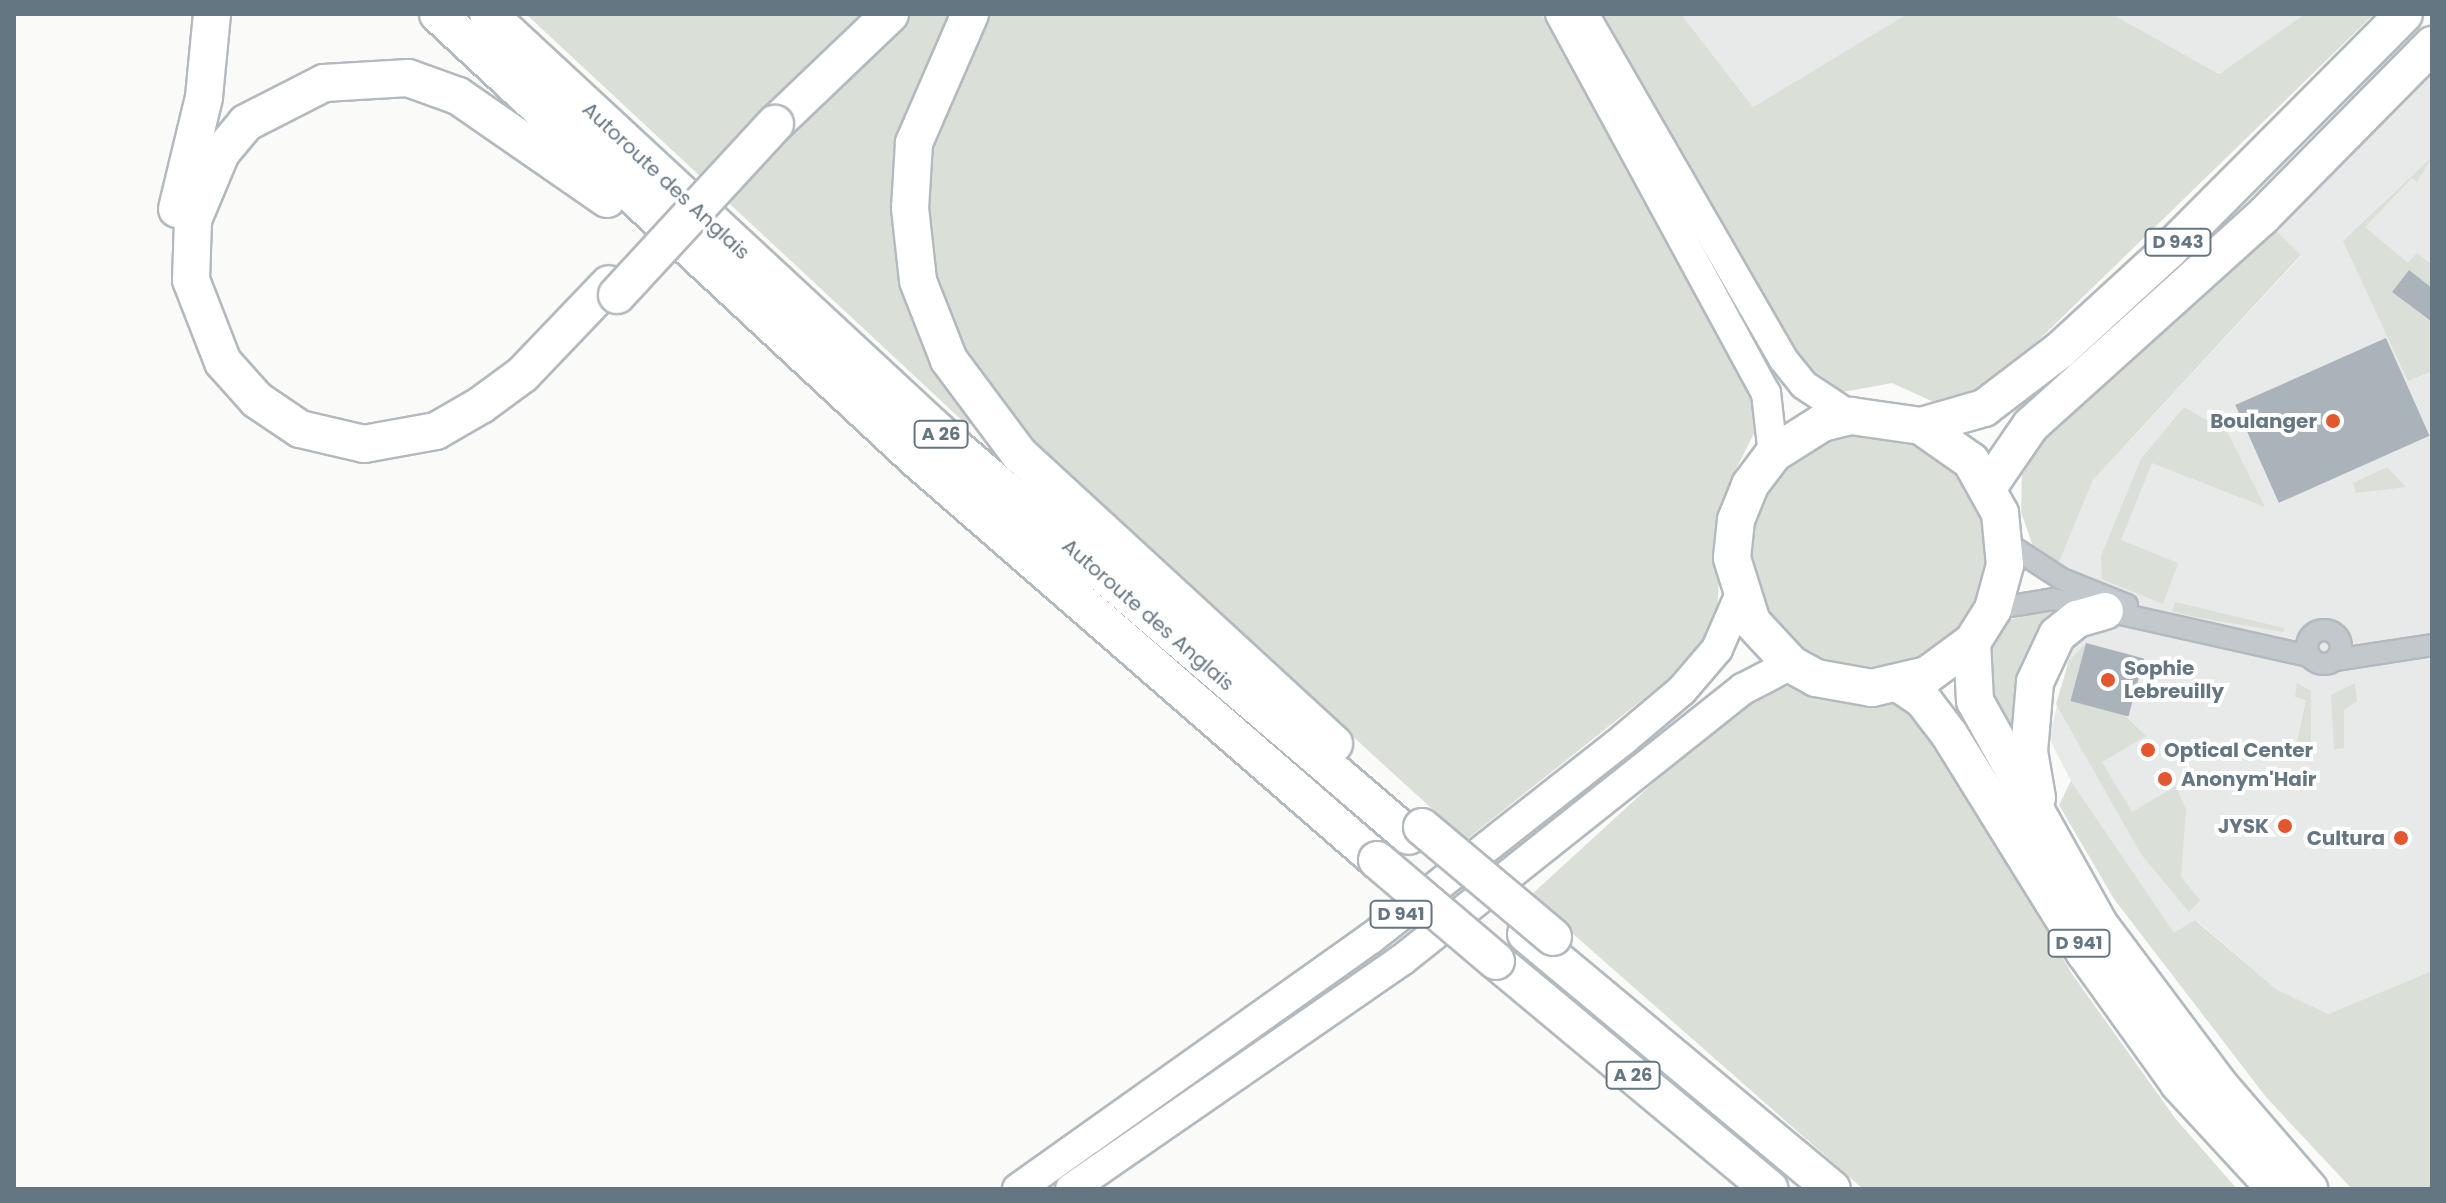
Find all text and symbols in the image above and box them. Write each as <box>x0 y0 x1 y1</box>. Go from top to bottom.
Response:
street label: Autoroute des Anglais <box>577 97 755 265</box>
road number: D 943 <box>2144 228 2212 256</box>
place label: Boulanger <box>2210 409 2317 433</box>
marker: Boulanger <box>2324 412 2342 430</box>
road number: A 26 <box>913 420 969 448</box>
street label: Autoroute des Anglais <box>1057 534 1239 696</box>
place label: Sophie Lebreuilly <box>2124 656 2224 703</box>
marker: Sophie Lebreuilly <box>2099 671 2117 689</box>
place label: Optical Center <box>2164 738 2313 762</box>
marker: Optical Center <box>2139 741 2157 759</box>
place label: Anonym'Hair <box>2181 767 2316 791</box>
marker: Anonym'Hair <box>2156 770 2174 788</box>
place label: JYSK <box>2218 814 2269 838</box>
marker: JYSK <box>2276 817 2294 835</box>
place label: Cultura <box>2307 826 2385 850</box>
marker: Cultura <box>2392 829 2410 847</box>
road number: D 941 <box>1369 900 1433 928</box>
road number: D 941 <box>2047 929 2111 957</box>
road number: A 26 <box>1605 1061 1661 1089</box>

